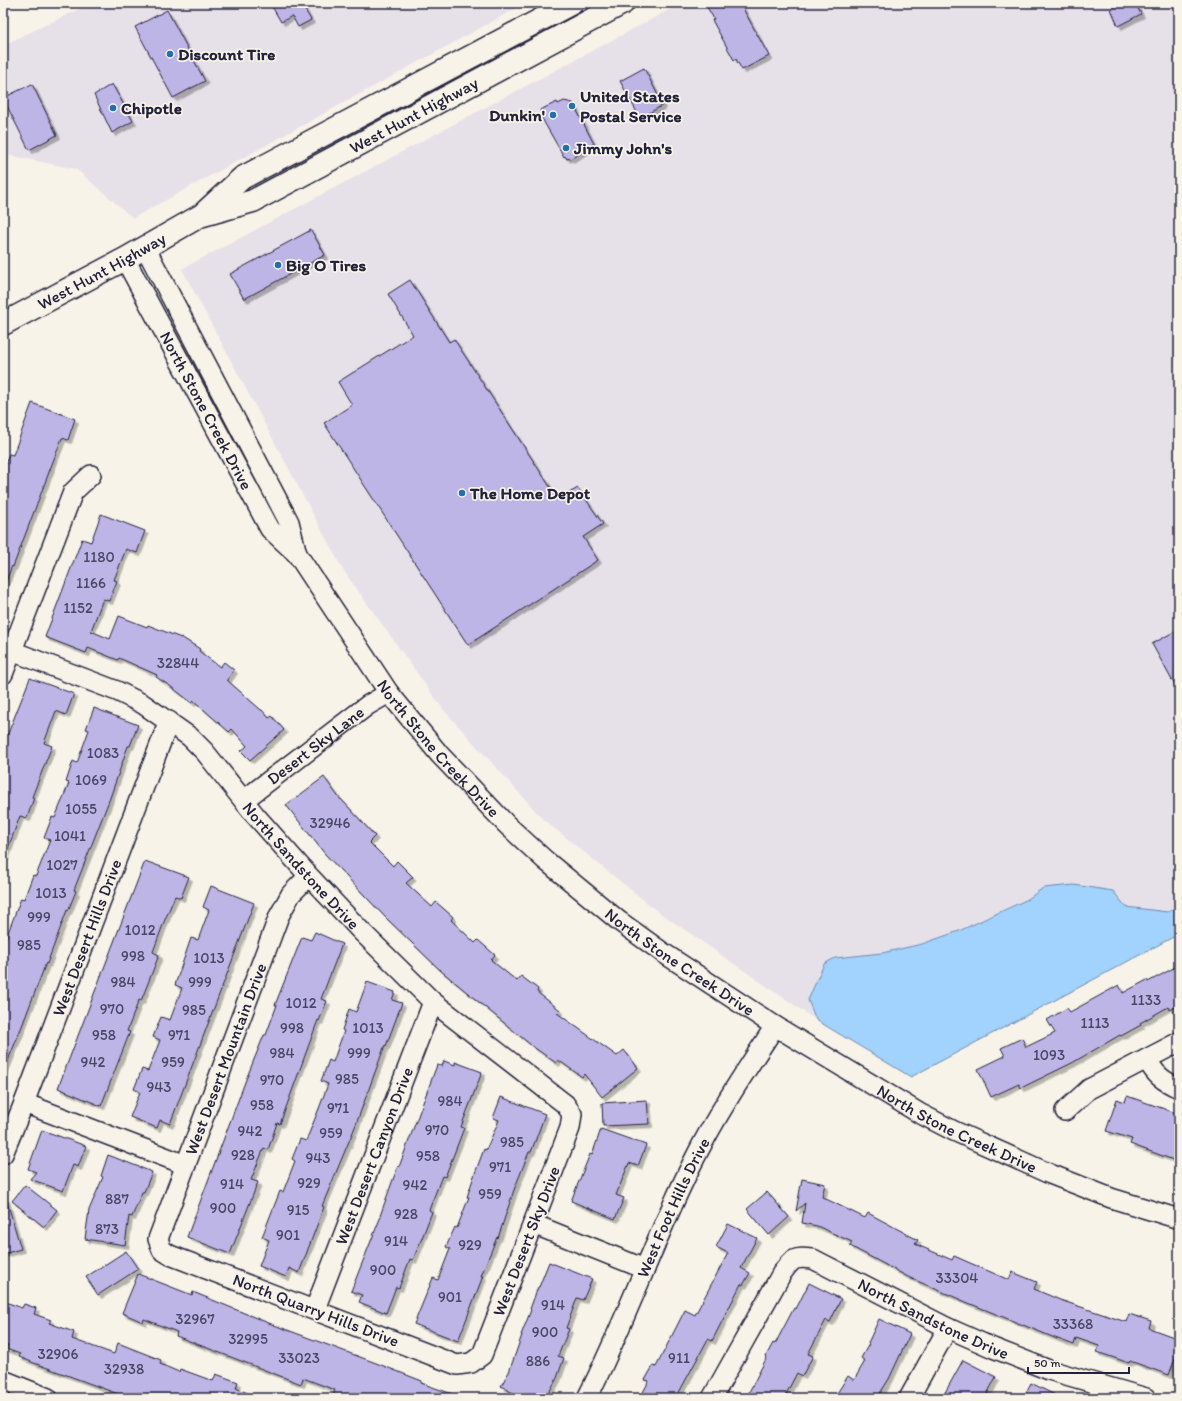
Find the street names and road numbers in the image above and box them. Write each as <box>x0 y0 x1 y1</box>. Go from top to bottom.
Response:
street label: West Hunt Highway <box>346 72 481 158</box>
street label: West Hunt Highway <box>34 228 169 314</box>
street label: North Stone Creek Drive <box>156 328 257 493</box>
street label: North Stone Creek Drive <box>373 676 504 821</box>
street label: Desert Sky Lane <box>263 702 368 789</box>
street label: North Sandstone Drive <box>238 798 364 933</box>
street label: West Desert Hills Drive <box>48 856 126 1019</box>
street label: North Stone Creek Drive <box>601 904 758 1020</box>
street label: West Desert Mountain Drive <box>180 960 271 1158</box>
street label: West Desert Canyon Drive <box>331 1064 417 1248</box>
street label: North Stone Creek Drive <box>873 1080 1040 1177</box>
street label: West Foot Hills Drive <box>632 1134 714 1280</box>
street label: West Desert Sky Drive <box>488 1163 564 1319</box>
street label: North Quarry Hills Drive <box>230 1269 402 1351</box>
street label: North Sandstone Drive <box>855 1274 1012 1363</box>

